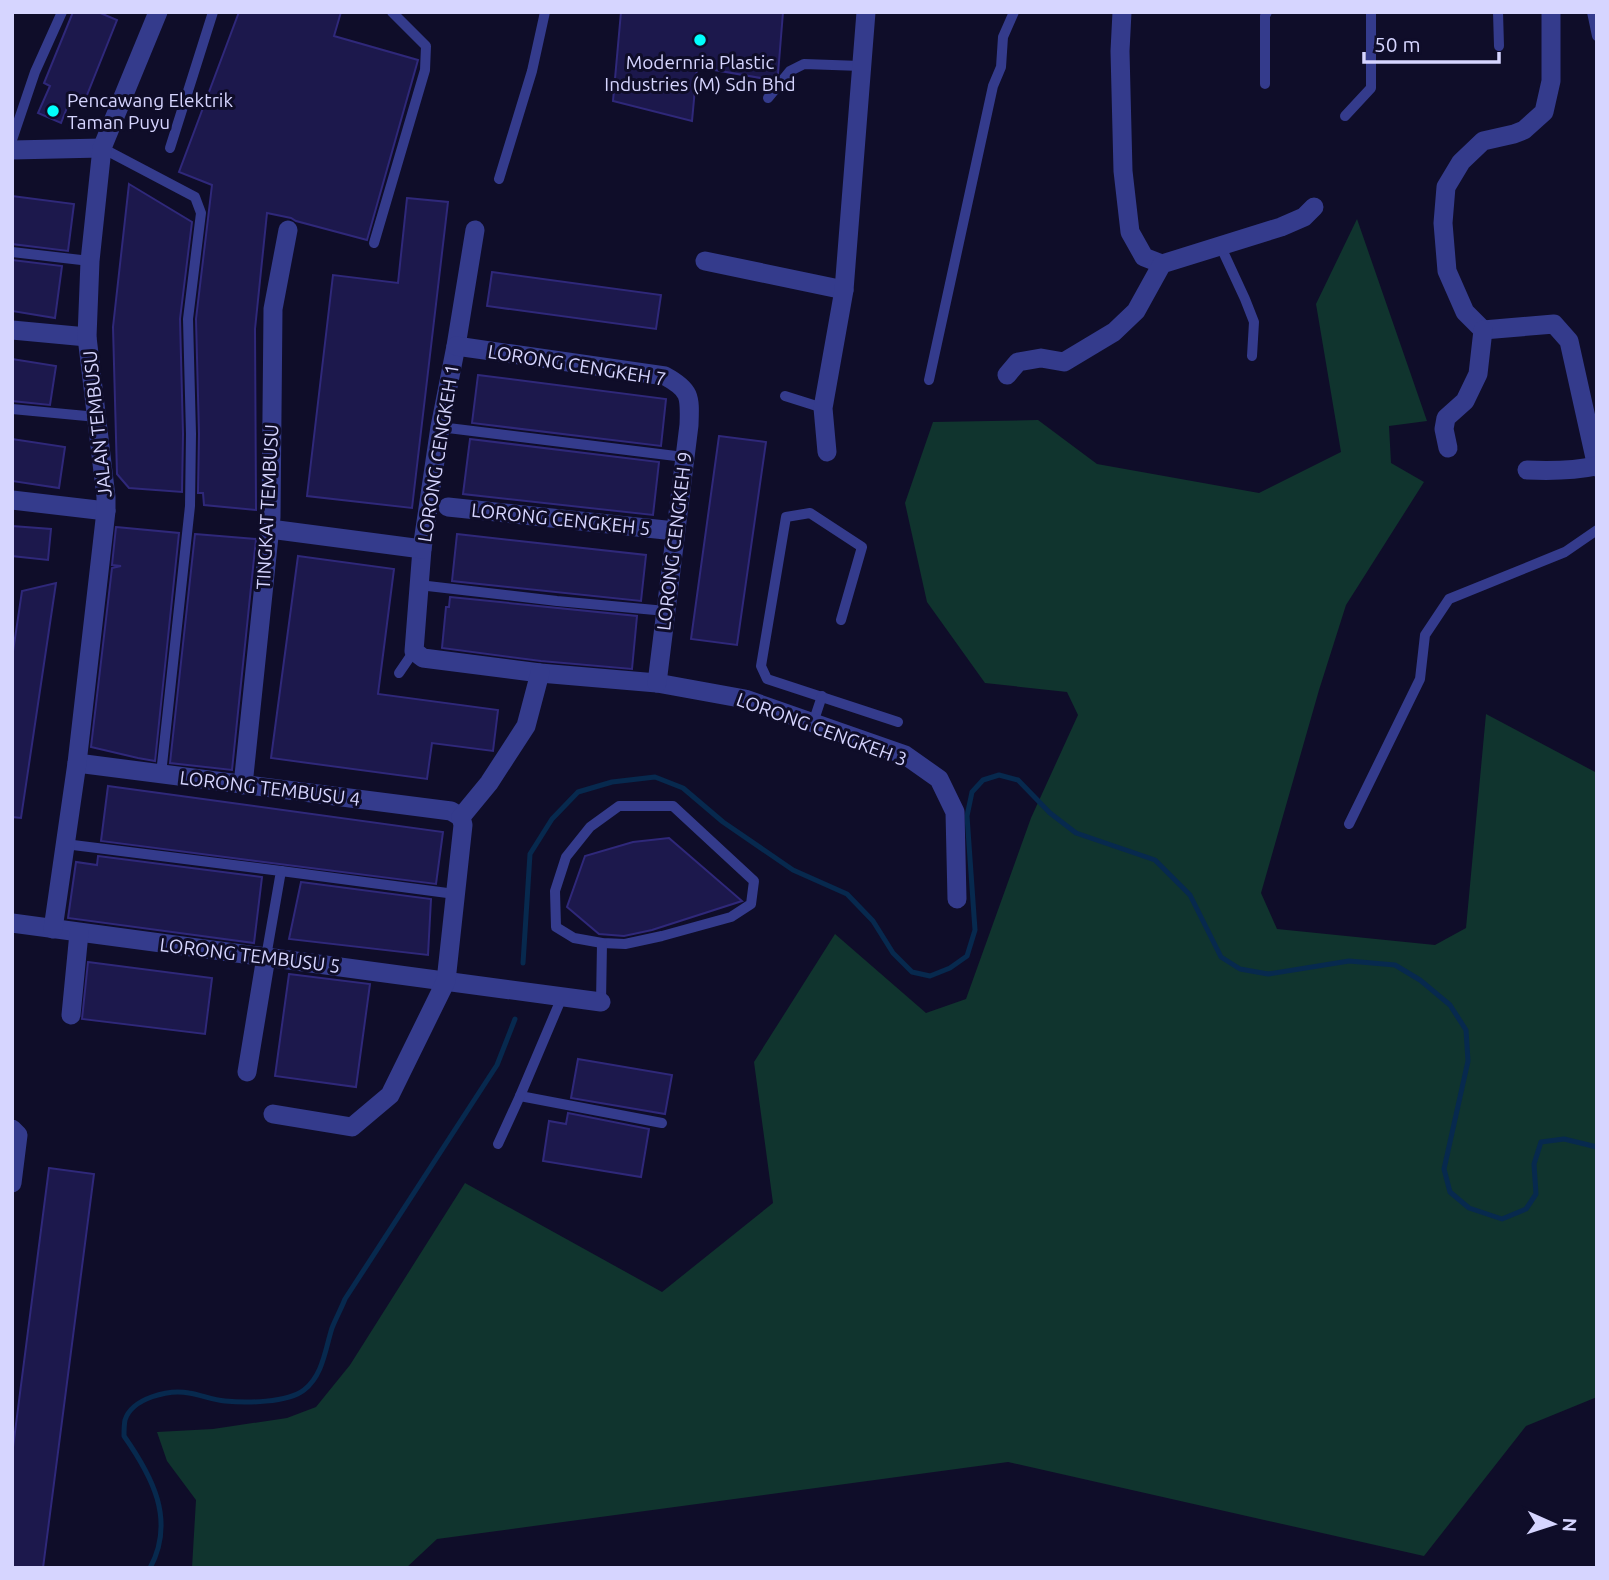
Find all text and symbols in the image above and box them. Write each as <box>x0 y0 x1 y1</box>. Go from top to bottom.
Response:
scale bar <box>1364 21 1499 65</box>
marker: Modernria Plastic Industries (M) Sdn Bhd <box>692 32 708 48</box>
text: 50 m <box>1374 32 1421 56</box>
place label: Modernria Plastic Industries (M) Sdn Bhd <box>604 51 796 95</box>
place label: Pencawang Elektrik Taman Puyu <box>67 89 233 133</box>
marker: Pencawang Elektrik Taman Puyu <box>45 103 61 119</box>
street label: LORONG CENGKEH 7 <box>486 340 668 390</box>
street label: JALAN TEMBUSU <box>78 349 116 499</box>
street label: LORONG CENGKEH 1 <box>413 362 463 544</box>
street label: TINGKAT TEMBUSU <box>252 424 282 590</box>
street label: LORONG CENGKEH 9 <box>652 450 696 632</box>
street label: LORONG CENGKEH 5 <box>470 499 652 539</box>
street label: LORONG CENGKEH 3 <box>734 688 910 770</box>
street label: LORONG TEMBUSU 4 <box>179 766 361 810</box>
street label: LORONG TEMBUSU 5 <box>159 933 341 977</box>
north arrow <box>1518 1489 1588 1559</box>
text: N <box>1559 1517 1581 1533</box>

